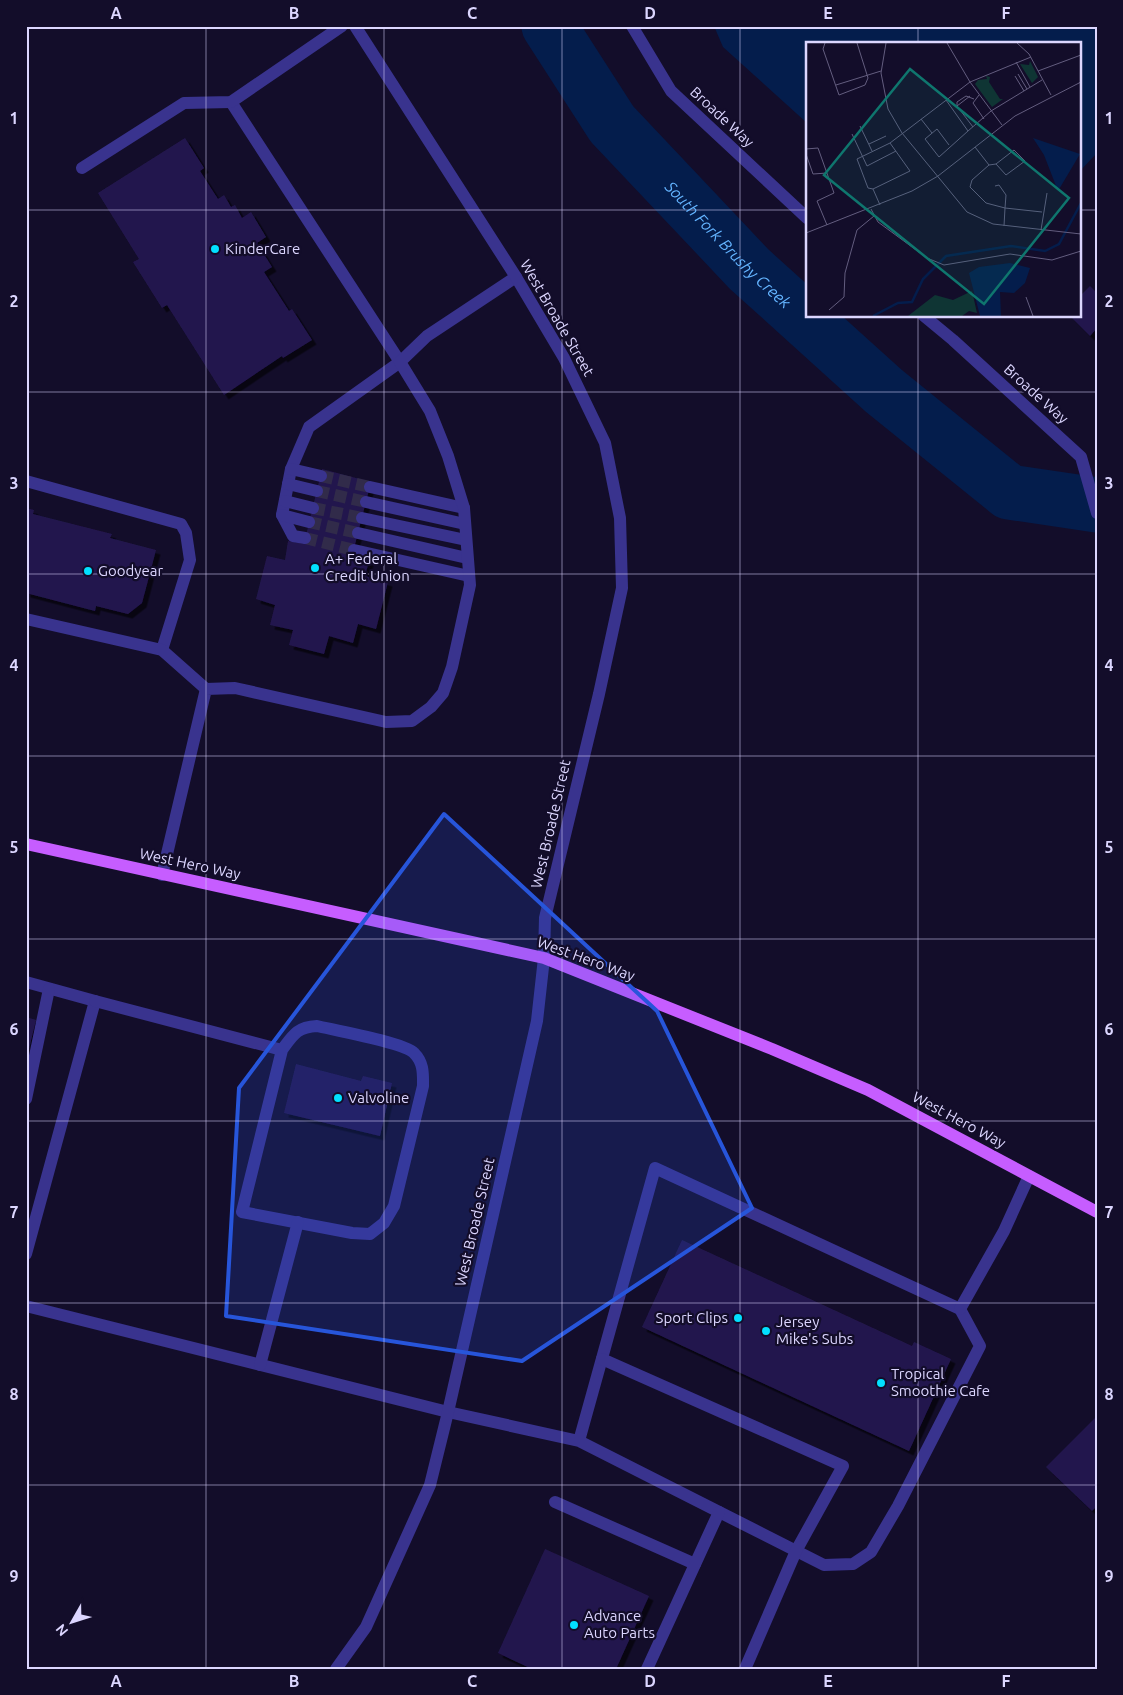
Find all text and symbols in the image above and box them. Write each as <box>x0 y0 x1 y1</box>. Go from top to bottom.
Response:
text: A <box>110 4 122 22</box>
text: B <box>289 4 299 22</box>
text: C <box>467 4 477 22</box>
text: D <box>644 4 656 22</box>
text: E <box>823 4 833 22</box>
text: F <box>1002 4 1011 22</box>
inset map <box>806 42 1080 318</box>
street label: Broade Way <box>687 83 758 150</box>
text: 1 <box>9 109 19 127</box>
text: 1 <box>1104 109 1114 127</box>
water label: South Fork Brushy Creek <box>661 177 795 312</box>
place label: KinderCare <box>225 240 300 257</box>
marker: KinderCare <box>209 243 221 255</box>
street label: West Broade Street <box>517 256 598 379</box>
text: 2 <box>9 292 19 310</box>
text: 2 <box>1104 292 1114 310</box>
street label: Broade Way <box>1001 360 1072 427</box>
text: 3 <box>9 474 19 492</box>
text: 3 <box>1104 474 1114 492</box>
place label: A+ Federal Credit Union <box>325 550 410 584</box>
place label: Goodyear <box>98 562 163 579</box>
marker: A+ Federal Credit Union <box>309 562 321 574</box>
marker: Goodyear <box>82 565 94 577</box>
text: 4 <box>9 656 19 674</box>
text: 4 <box>1104 656 1114 674</box>
street label: West Broade Street <box>527 758 574 890</box>
text: 5 <box>9 838 19 856</box>
text: 5 <box>1104 838 1114 856</box>
street label: West Hero Way <box>138 845 242 883</box>
street label: West Hero Way <box>535 933 637 984</box>
text: 6 <box>9 1020 19 1038</box>
text: 6 <box>1104 1020 1114 1038</box>
street label: West Hero Way <box>910 1088 1009 1151</box>
place label: Valvoline <box>348 1089 409 1106</box>
marker: Valvoline <box>332 1092 344 1104</box>
street label: West Broade Street <box>451 1156 498 1288</box>
text: 7 <box>9 1203 19 1221</box>
text: 7 <box>1104 1203 1114 1221</box>
place label: Sport Clips <box>656 1309 728 1326</box>
marker: Sport Clips <box>732 1312 744 1324</box>
place label: Jersey Mike's Subs <box>776 1313 853 1347</box>
marker: Jersey Mike's Subs <box>760 1325 772 1337</box>
place label: Tropical Smoothie Cafe <box>891 1365 990 1399</box>
marker: Tropical Smoothie Cafe <box>875 1377 887 1389</box>
text: 8 <box>9 1385 19 1403</box>
text: 8 <box>1104 1385 1114 1403</box>
text: 9 <box>9 1567 19 1585</box>
text: 9 <box>1104 1567 1114 1585</box>
north arrow <box>48 1598 98 1648</box>
place label: Advance Auto Parts <box>584 1607 655 1641</box>
marker: Advance Auto Parts <box>568 1619 580 1631</box>
text: N <box>52 1621 71 1639</box>
text: A <box>110 1672 122 1690</box>
text: B <box>289 1672 299 1690</box>
text: C <box>467 1672 477 1690</box>
text: D <box>644 1672 656 1690</box>
text: E <box>823 1672 833 1690</box>
text: F <box>1002 1672 1011 1690</box>

